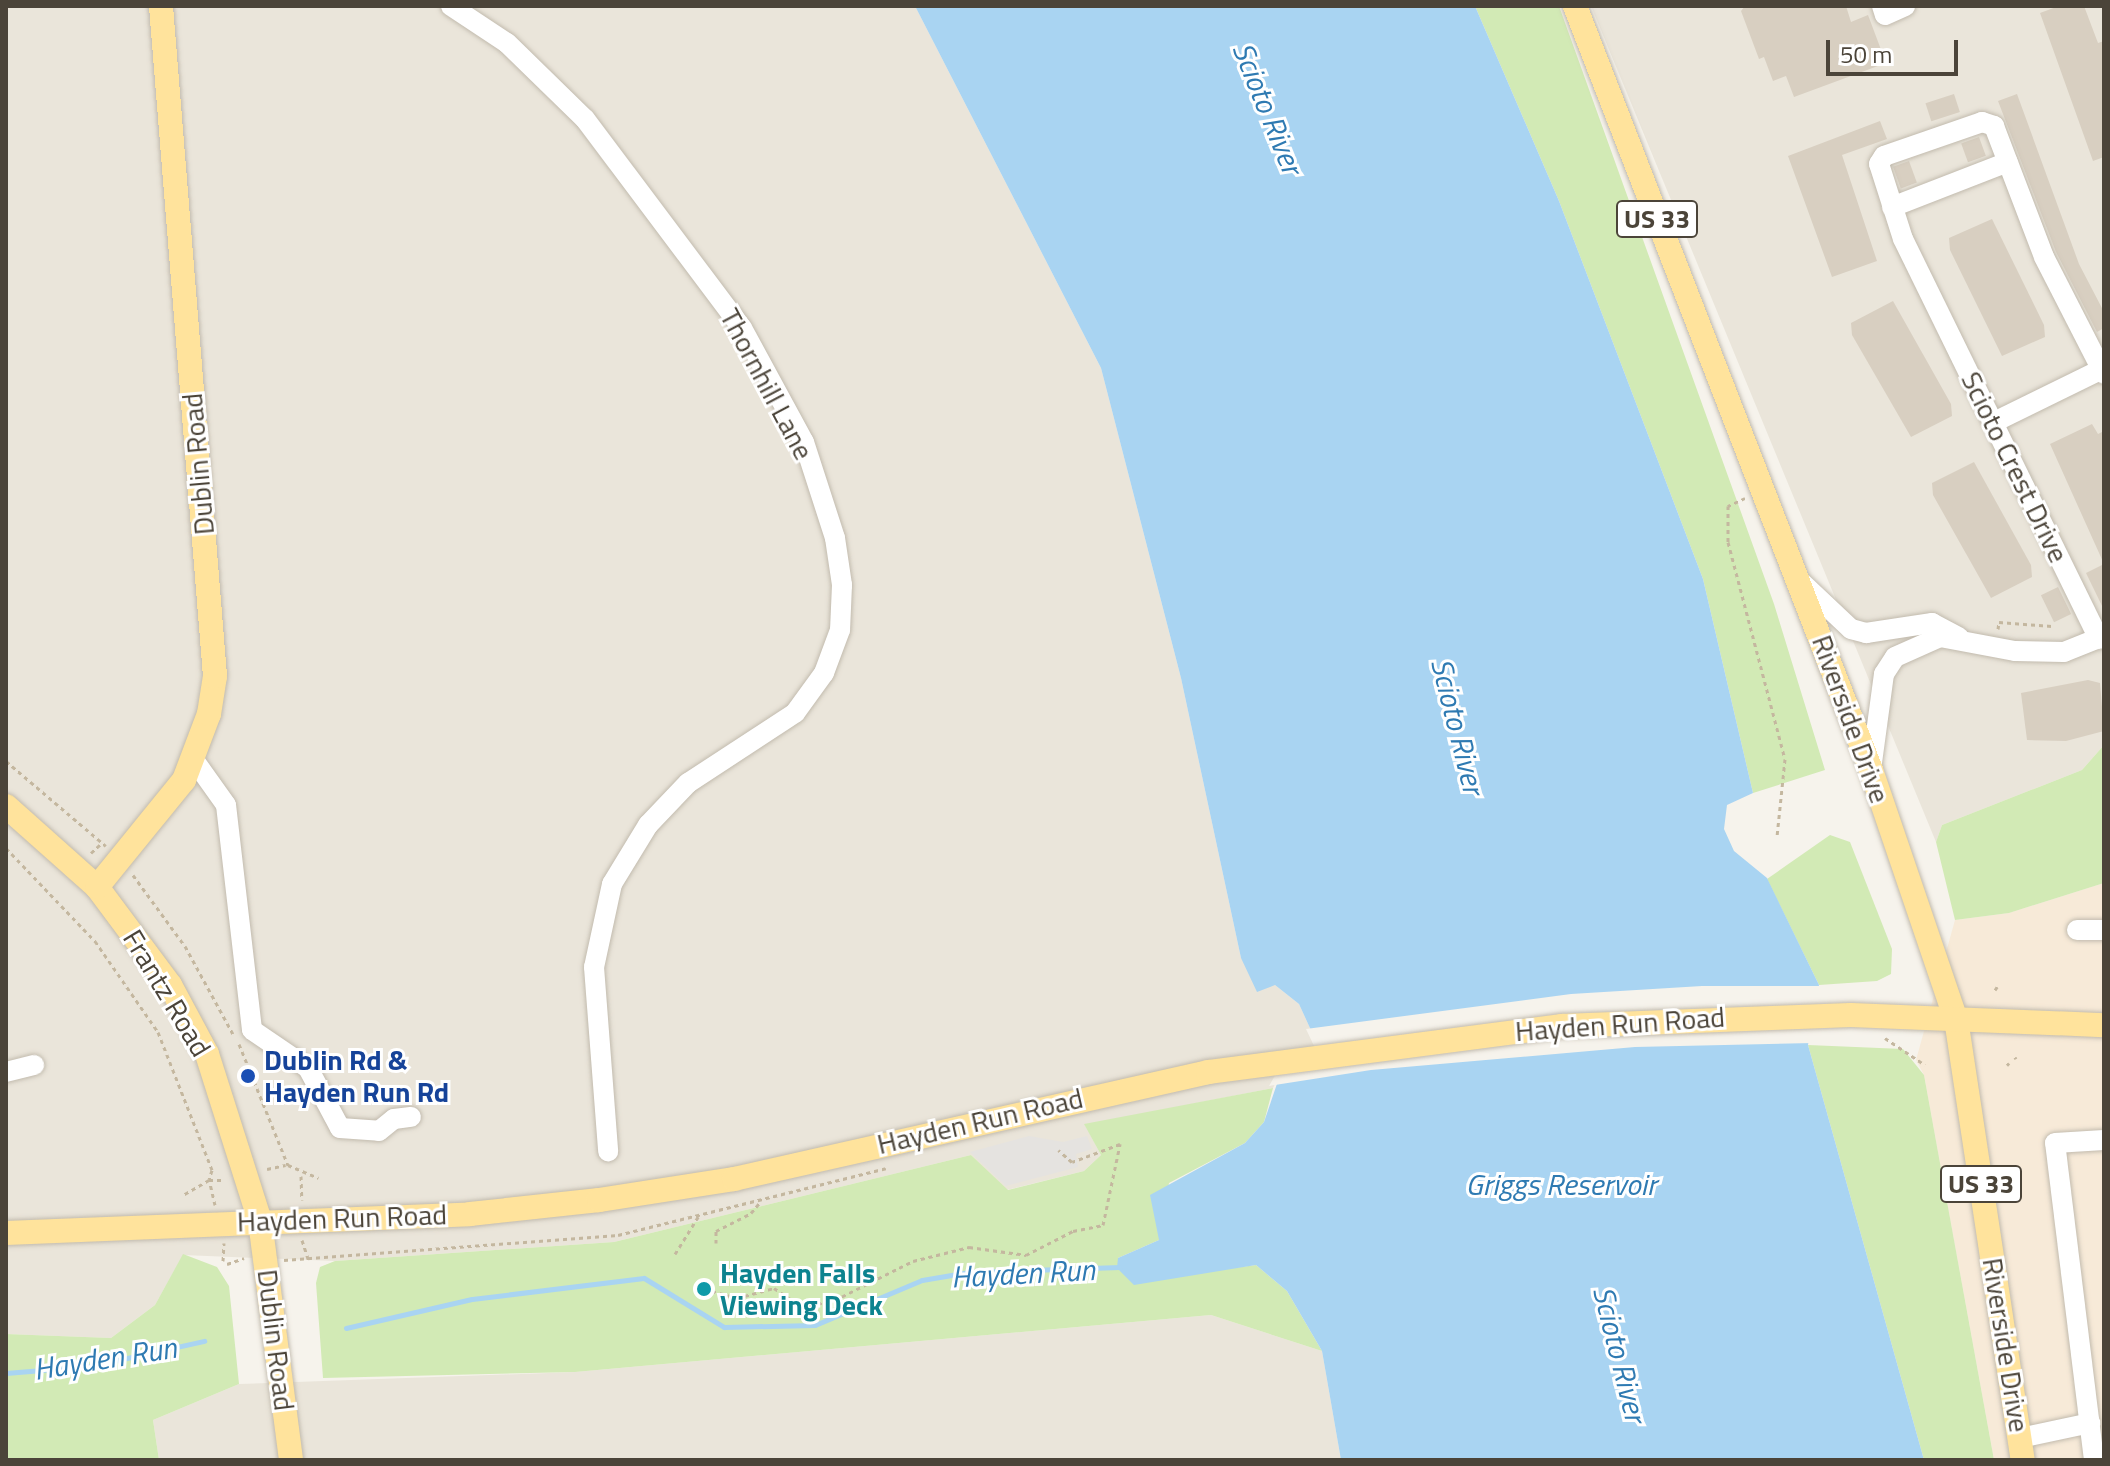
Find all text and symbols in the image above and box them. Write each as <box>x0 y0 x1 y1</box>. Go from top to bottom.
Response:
scale bar <box>1830 24 1962 74</box>
text: 50 m <box>1840 36 1892 72</box>
water label: Scioto River <box>1225 37 1311 179</box>
road number: US 33 <box>1615 197 1699 241</box>
street label: Thornhill Lane <box>713 303 821 465</box>
street label: Scioto Crest Drive <box>1954 366 2076 568</box>
street label: Dublin Road <box>175 392 221 536</box>
street label: Riverside Drive <box>1805 631 1897 807</box>
water label: Scioto River <box>1424 654 1492 798</box>
street label: Frantz Road <box>116 923 218 1063</box>
street label: Hayden Run Road <box>1514 1000 1726 1048</box>
place label: Dublin Rd & Hayden Run Rd <box>264 1043 449 1109</box>
marker: Dublin Rd & Hayden Run Rd <box>239 1067 257 1085</box>
street label: Hayden Run Road <box>874 1081 1086 1161</box>
road number: US 33 <box>1939 1162 2023 1206</box>
water label: Griggs Reservoir <box>1466 1166 1656 1202</box>
street label: Hayden Run Road <box>236 1198 448 1238</box>
water label: Hayden Run <box>950 1251 1096 1295</box>
street label: Riverside Drive <box>1976 1255 2036 1435</box>
place label: Hayden Falls Viewing Deck <box>720 1256 883 1322</box>
street label: Dublin Road <box>251 1267 301 1413</box>
marker: Hayden Falls Viewing Deck <box>695 1280 713 1298</box>
water label: Scioto River <box>1586 1282 1654 1426</box>
water label: Hayden Run <box>31 1329 179 1387</box>

